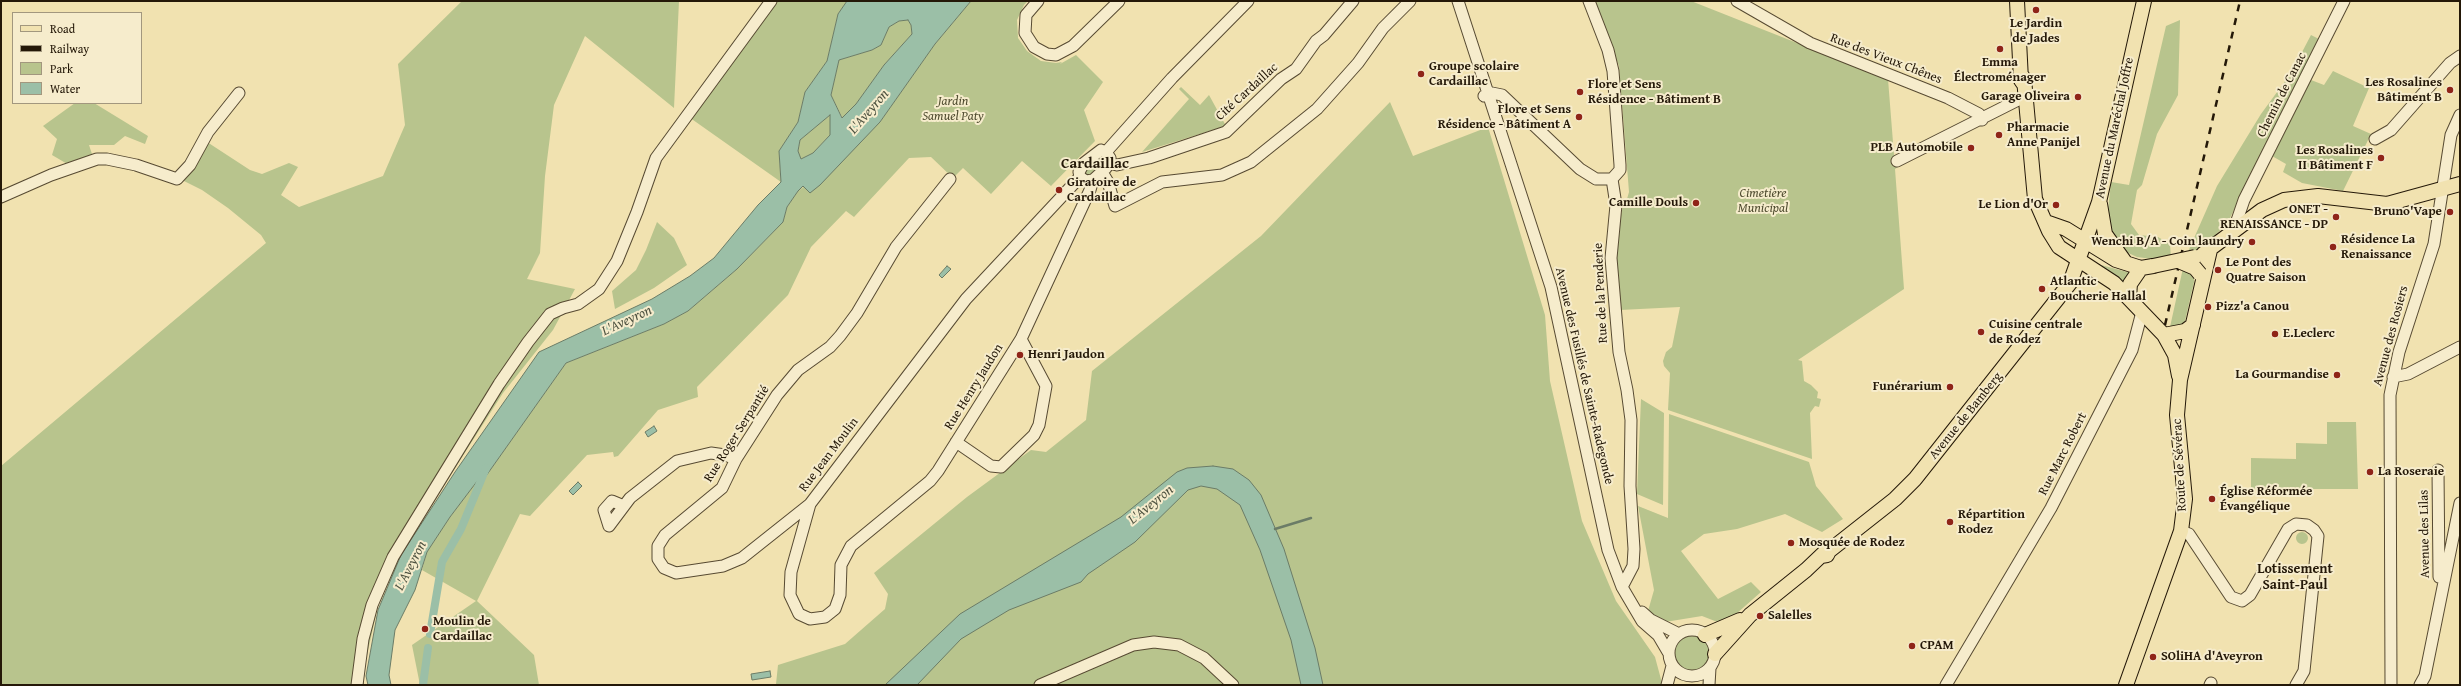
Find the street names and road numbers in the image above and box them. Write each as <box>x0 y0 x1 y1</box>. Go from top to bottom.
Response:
street label: Rue des Vieux Chênes <box>1828 31 1944 87</box>
street label: Chemin de Canac <box>2254 50 2310 140</box>
street label: Avenue du Maréchal Joffre <box>2092 56 2138 200</box>
street label: Cité Cardaillac <box>1213 60 1281 124</box>
street label: Rue de la Penderie <box>1591 242 1611 344</box>
street label: Avenue des Fusillés de Sainte-Radegonde <box>1551 266 1617 486</box>
street label: Avenue des Rosiers <box>2370 284 2412 388</box>
street label: Rue Henry Jaudon <box>941 341 1007 433</box>
street label: Avenue de Bamberg <box>1926 369 2006 463</box>
street label: Rue Roger Serpantié <box>701 383 773 485</box>
street label: Rue Marc Robert <box>2035 410 2091 498</box>
street label: Rue Jean Moulin <box>796 415 862 495</box>
street label: Route de Sévérac <box>2170 418 2190 512</box>
street label: Avenue des Lilas <box>2416 489 2434 579</box>

